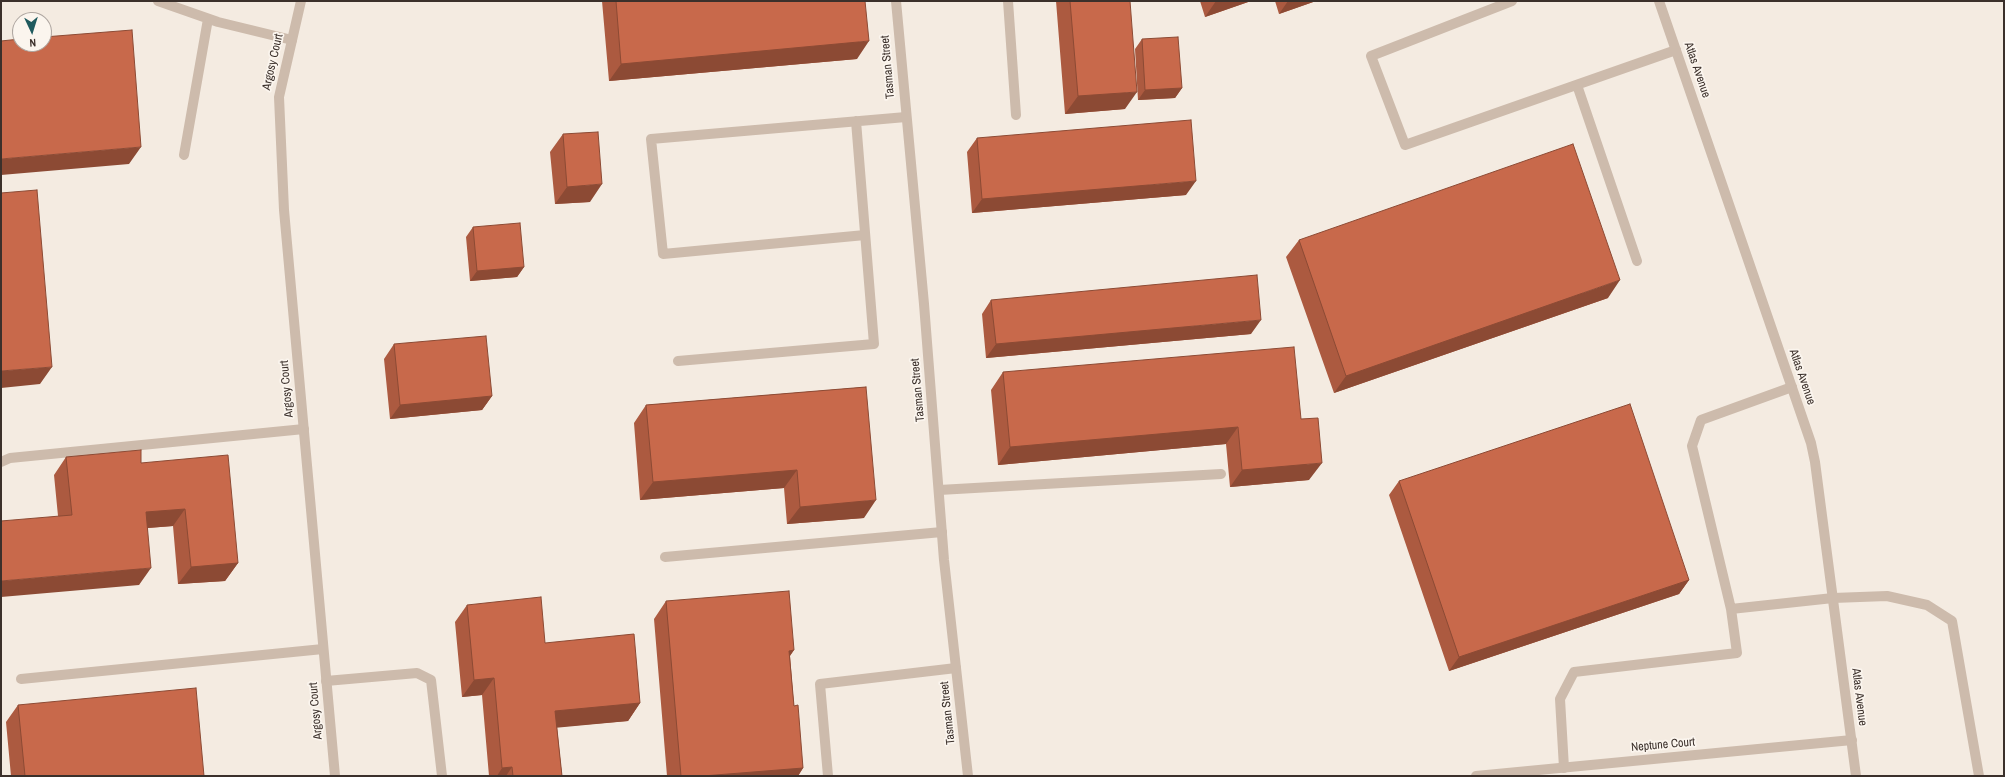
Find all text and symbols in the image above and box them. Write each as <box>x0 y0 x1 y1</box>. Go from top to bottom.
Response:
north arrow <box>12 12 52 52</box>
street label: Argosy Court <box>260 32 286 92</box>
street label: Tasman Street <box>878 35 898 99</box>
text: N <box>29 36 37 50</box>
street label: Atlas Avenue <box>1681 40 1713 100</box>
street label: Atlas Avenue <box>1786 347 1818 407</box>
street label: Tasman Street <box>908 358 928 422</box>
street label: Argosy Court <box>277 360 297 418</box>
street label: Atlas Avenue <box>1848 667 1870 727</box>
street label: Tasman Street <box>938 681 958 745</box>
street label: Argosy Court <box>306 682 326 740</box>
street label: Neptune Court <box>1630 735 1696 755</box>

